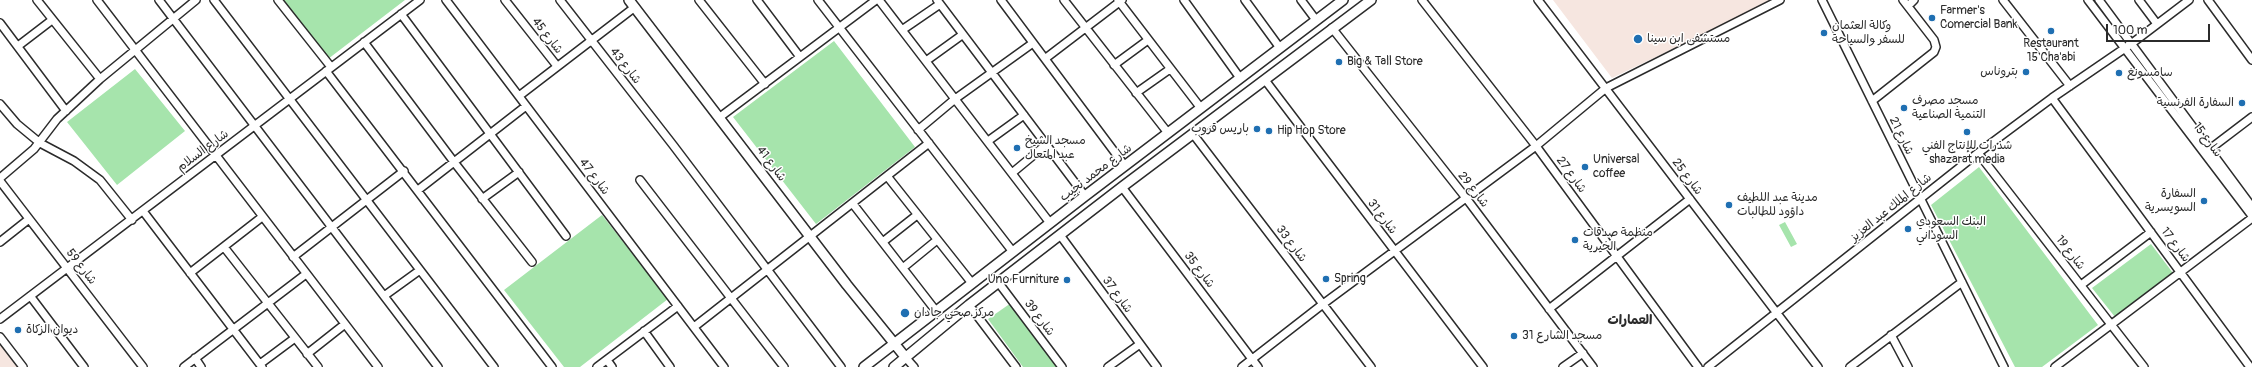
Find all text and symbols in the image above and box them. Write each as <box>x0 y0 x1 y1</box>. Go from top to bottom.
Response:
place label: Farmer's Comercial Bank <box>1940 4 2017 32</box>
marker: Farmer's Comercial Bank <box>1927 13 1937 23</box>
street label: شارع 45 <box>528 15 566 57</box>
scale bar <box>2108 16 2212 42</box>
place label: وكالة العثمان للسفر والسياحة <box>1832 19 1905 47</box>
text: 100 m <box>2113 23 2147 38</box>
marker: Restaurant 15 Cha'abi <box>2046 26 2056 36</box>
marker: وكالة العثمان للسفر والسياحة <box>1819 28 1829 38</box>
place label: مستشفى ابن سينا <box>1647 32 1730 46</box>
marker: مستشفى ابن سينا <box>1632 33 1644 45</box>
place label: Restaurant 15 Cha'abi <box>2023 37 2079 65</box>
street label: شارع 43 <box>606 45 644 87</box>
place label: Big & Tall Store <box>1347 55 1423 69</box>
marker: Big & Tall Store <box>1334 57 1344 67</box>
place label: بتروناس <box>1980 65 2018 79</box>
place label: سامسونغ <box>2127 66 2173 80</box>
marker: بتروناس <box>2021 67 2031 77</box>
marker: سامسونغ <box>2114 68 2124 78</box>
place label: مسجد مصرف التنمية الصناعية <box>1912 94 1986 122</box>
place label: السفارة الفرنسية <box>2157 96 2234 110</box>
marker: السفارة الفرنسية <box>2237 98 2247 108</box>
marker: مسجد مصرف التنمية الصناعية <box>1899 103 1909 113</box>
street label: شارع 21 <box>1886 115 1916 157</box>
street label: شارع 15 <box>2189 120 2225 160</box>
place label: باريس قروب <box>1191 122 1249 136</box>
marker: باريس قروب <box>1252 124 1262 134</box>
place label: Hip Hop Store <box>1277 124 1346 138</box>
marker: Hip Hop Store <box>1264 126 1274 136</box>
street label: شارع السلام <box>174 127 232 175</box>
marker: شذرات للإنتاج الفني shazarat media <box>1962 127 1972 137</box>
place label: مسجد الشيخ عبد المتعال <box>1025 134 1086 162</box>
place label: شذرات للإنتاج الفني shazarat media <box>1922 139 2012 167</box>
street label: شارع محمد نجيب <box>1057 141 1135 205</box>
marker: مسجد الشيخ عبد المتعال <box>1012 143 1022 153</box>
street label: شارع 41 <box>753 144 789 184</box>
place label: Universal coffee <box>1593 153 1640 181</box>
street label: شارع 27 <box>1553 154 1589 196</box>
street label: شارع 47 <box>576 156 612 198</box>
street label: شارع 25 <box>1669 156 1705 198</box>
marker: Universal coffee <box>1580 162 1590 172</box>
street label: شارع 29 <box>1455 169 1491 211</box>
street label: شارع الملك عبد العزيز <box>1847 171 1935 245</box>
place label: السفارة السويسرية <box>2145 187 2196 215</box>
place label: مدينة عبد اللطيف داؤود للطالبات <box>1737 191 1818 219</box>
marker: السفارة السويسرية <box>2199 196 2209 206</box>
street label: شارع 31 <box>1364 197 1400 237</box>
marker: مدينة عبد اللطيف داؤود للطالبات <box>1724 200 1734 210</box>
place label: البنك السعودي السوداني <box>1916 215 1986 243</box>
street label: شارع 33 <box>1273 223 1309 265</box>
marker: البنك السعودي السوداني <box>1903 224 1913 234</box>
street label: شارع 17 <box>2157 225 2193 265</box>
place label: منظمة صدقات الخيرية <box>1583 226 1653 254</box>
street label: شارع 19 <box>2052 233 2088 273</box>
marker: منظمة صدقات الخيرية <box>1570 235 1580 245</box>
street label: شارع 59 <box>63 246 99 288</box>
street label: شارع 35 <box>1181 249 1217 291</box>
place label: Spring <box>1334 272 1366 286</box>
place label: Uno Furniture <box>988 273 1059 287</box>
street label: شارع 37 <box>1099 274 1135 316</box>
marker: Spring <box>1321 274 1331 284</box>
marker: Uno Furniture <box>1062 275 1072 285</box>
street label: شارع 39 <box>1021 297 1057 339</box>
place label: مركز صحي جادان <box>914 306 994 320</box>
marker: مركز صحي جادان <box>899 307 911 319</box>
district label: العمارات <box>1608 313 1652 329</box>
place label: ديوان الزكاة <box>26 323 78 337</box>
marker: ديوان الزكاة <box>13 325 23 335</box>
place label: مسجد الشارع 31 <box>1522 329 1602 343</box>
marker: مسجد الشارع 31 <box>1509 331 1519 341</box>

